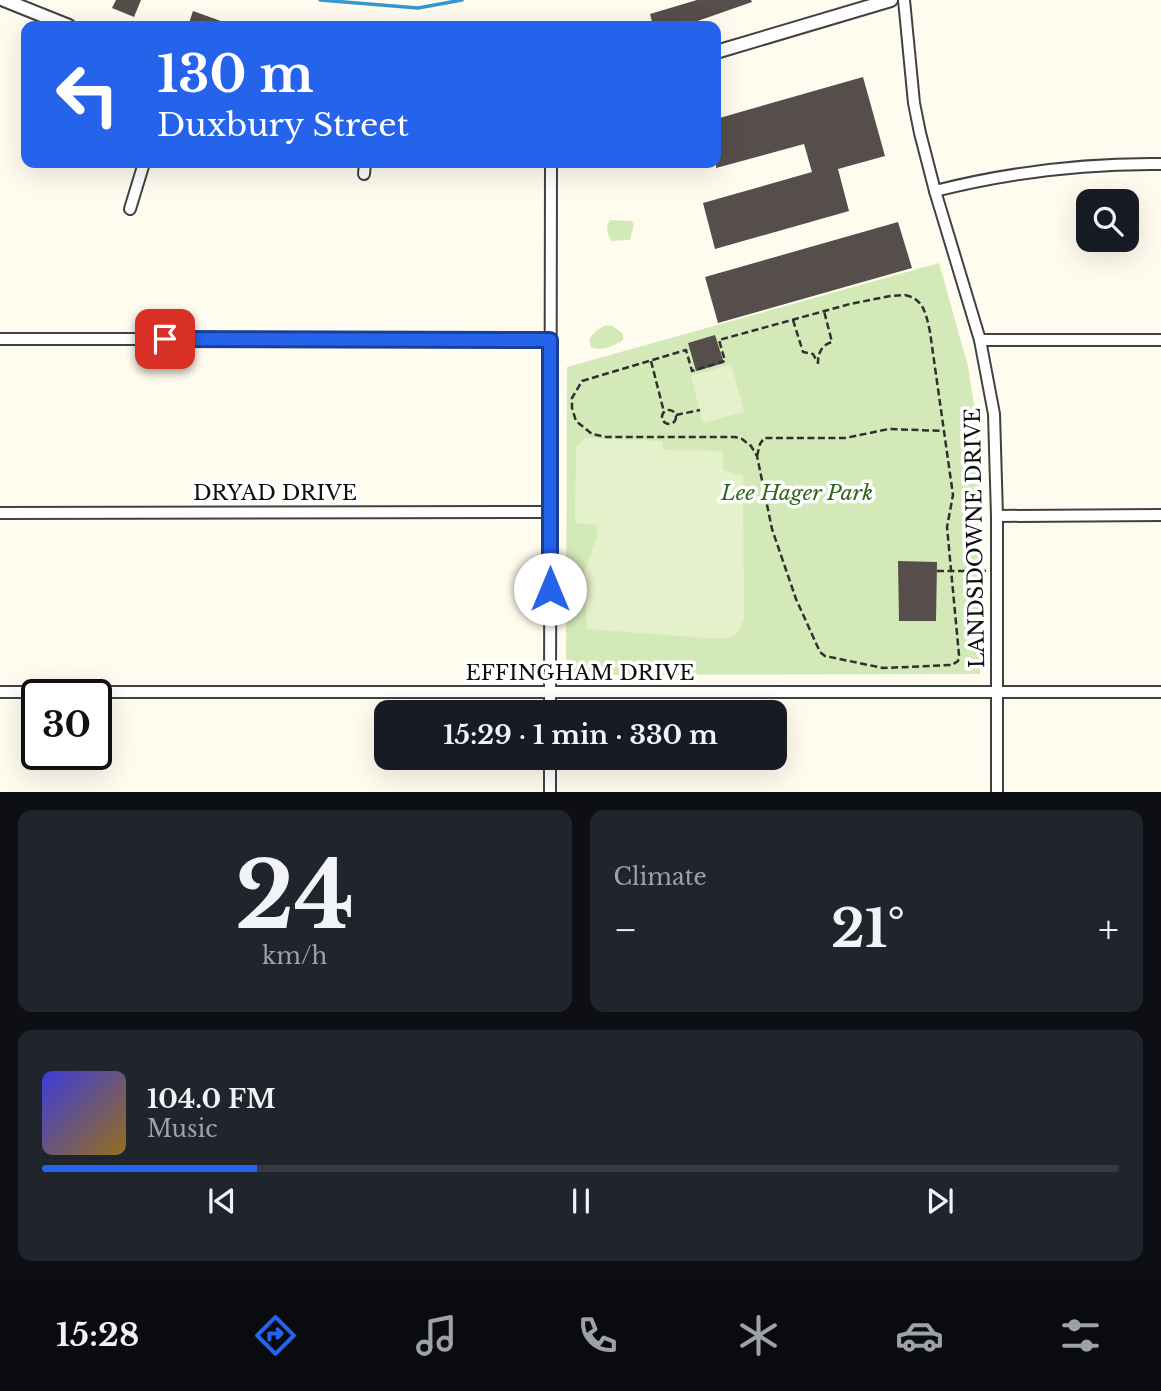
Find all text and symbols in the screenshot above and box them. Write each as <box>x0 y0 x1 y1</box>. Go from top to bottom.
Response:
text: 130 m <box>157 44 314 105</box>
icon: left <box>42 49 133 140</box>
text: Duxbury Street <box>157 105 409 145</box>
map controls <box>1076 189 1139 252</box>
button: search <box>1076 189 1139 252</box>
pin <box>135 309 195 369</box>
icon: arrive <box>146 320 184 358</box>
street label: LANDSDOWNE DRIVE <box>960 408 990 668</box>
street label: DRYAD DRIVE <box>193 480 357 506</box>
park label: Lee Hager Park <box>720 480 873 506</box>
position arrow <box>513 552 587 626</box>
street label: EFFINGHAM DRIVE <box>466 660 694 686</box>
speed limit sign: 30 <box>21 679 112 770</box>
text: 15:29 · 1 min · 330 m <box>443 719 718 751</box>
text: 24 <box>235 840 355 953</box>
text: Climate <box>614 863 707 891</box>
text: 21° <box>831 897 905 961</box>
text: − <box>614 906 638 953</box>
text: + <box>1098 906 1119 953</box>
text: km/h <box>262 942 327 970</box>
text: 104.0 FM <box>147 1083 276 1115</box>
text: Music <box>147 1115 218 1143</box>
icon: previous <box>203 1182 241 1220</box>
icon: pause <box>562 1182 600 1220</box>
icon: next <box>921 1182 959 1220</box>
icon: directions <box>251 1311 300 1360</box>
icon: music <box>412 1311 461 1360</box>
icon: phone <box>573 1311 622 1360</box>
icon: climate <box>734 1311 783 1360</box>
icon: car <box>895 1311 944 1360</box>
icon: filters <box>1056 1311 1105 1360</box>
text: 15:28 <box>56 1315 139 1355</box>

